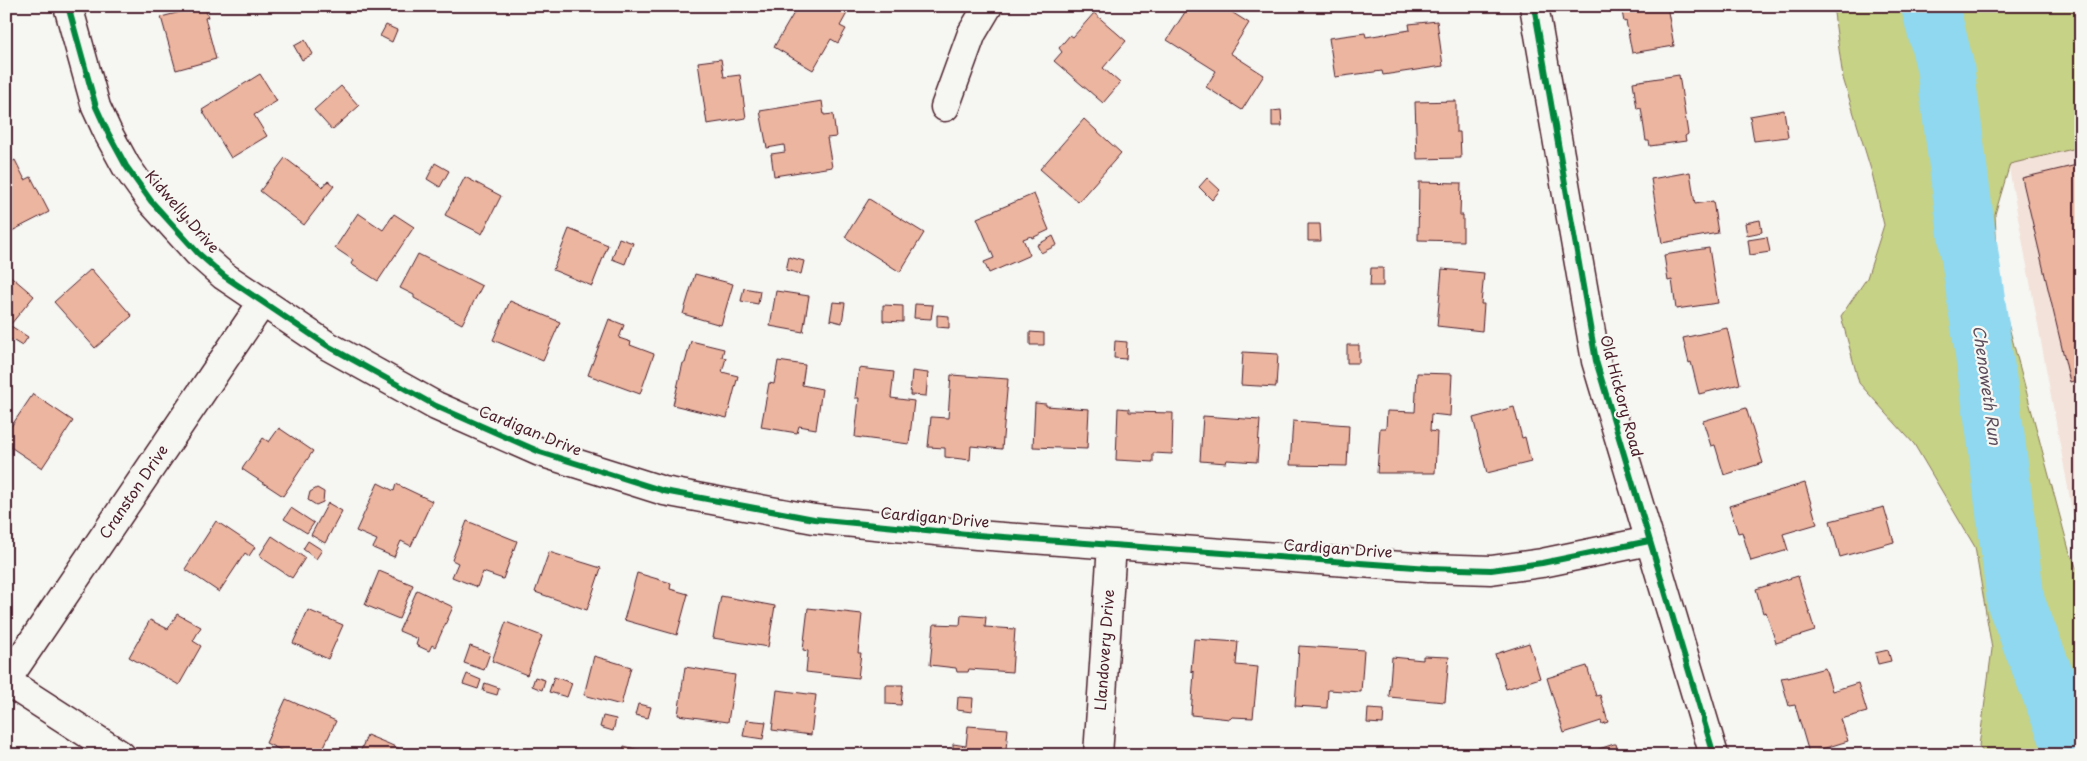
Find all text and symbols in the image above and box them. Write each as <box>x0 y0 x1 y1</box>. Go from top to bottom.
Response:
street label: Kidwelly Drive <box>141 164 226 258</box>
water label: Chenoweth Run <box>1968 324 2008 448</box>
street label: Old Hickory Road <box>1595 332 1650 459</box>
street label: Cardigan Drive <box>476 398 586 461</box>
street label: Cranston Drive <box>93 439 173 543</box>
street label: Cardigan Drive <box>880 500 991 533</box>
street label: Cardigan Drive <box>1283 532 1393 563</box>
street label: Llandovery Drive <box>1088 589 1119 711</box>

